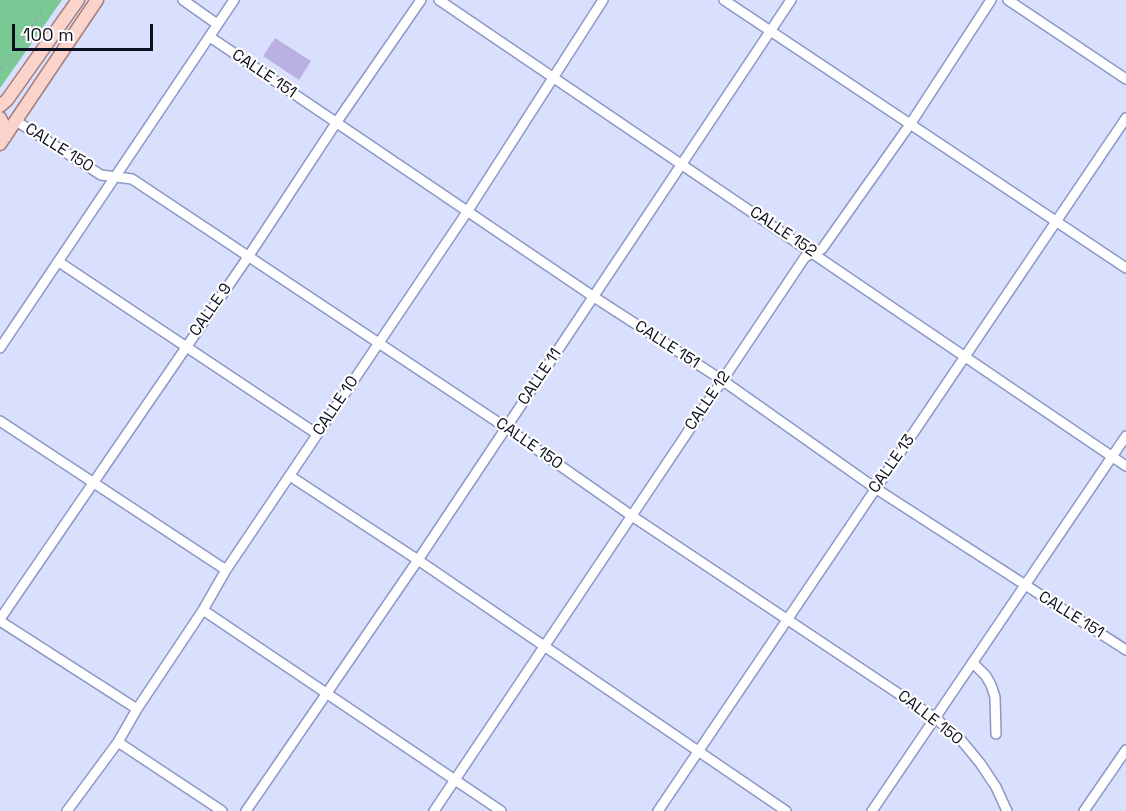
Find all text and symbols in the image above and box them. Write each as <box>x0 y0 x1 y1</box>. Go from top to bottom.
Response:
scale bar <box>15 12 156 50</box>
text: 100 m <box>23 23 74 46</box>
street label: CALLE 151 <box>228 45 300 103</box>
street label: CALLE 150 <box>21 119 97 177</box>
street label: CALLE 152 <box>746 203 820 261</box>
street label: CALLE 9 <box>186 280 236 340</box>
street label: CALLE 151 <box>631 317 703 373</box>
street label: CALLE 11 <box>514 345 566 409</box>
street label: CALLE 12 <box>681 368 735 434</box>
street label: CALLE 10 <box>309 373 363 439</box>
street label: CALLE 150 <box>492 414 566 474</box>
street label: CALLE 13 <box>865 431 919 497</box>
street label: CALLE 151 <box>1035 587 1107 643</box>
street label: CALLE 150 <box>894 687 966 749</box>

